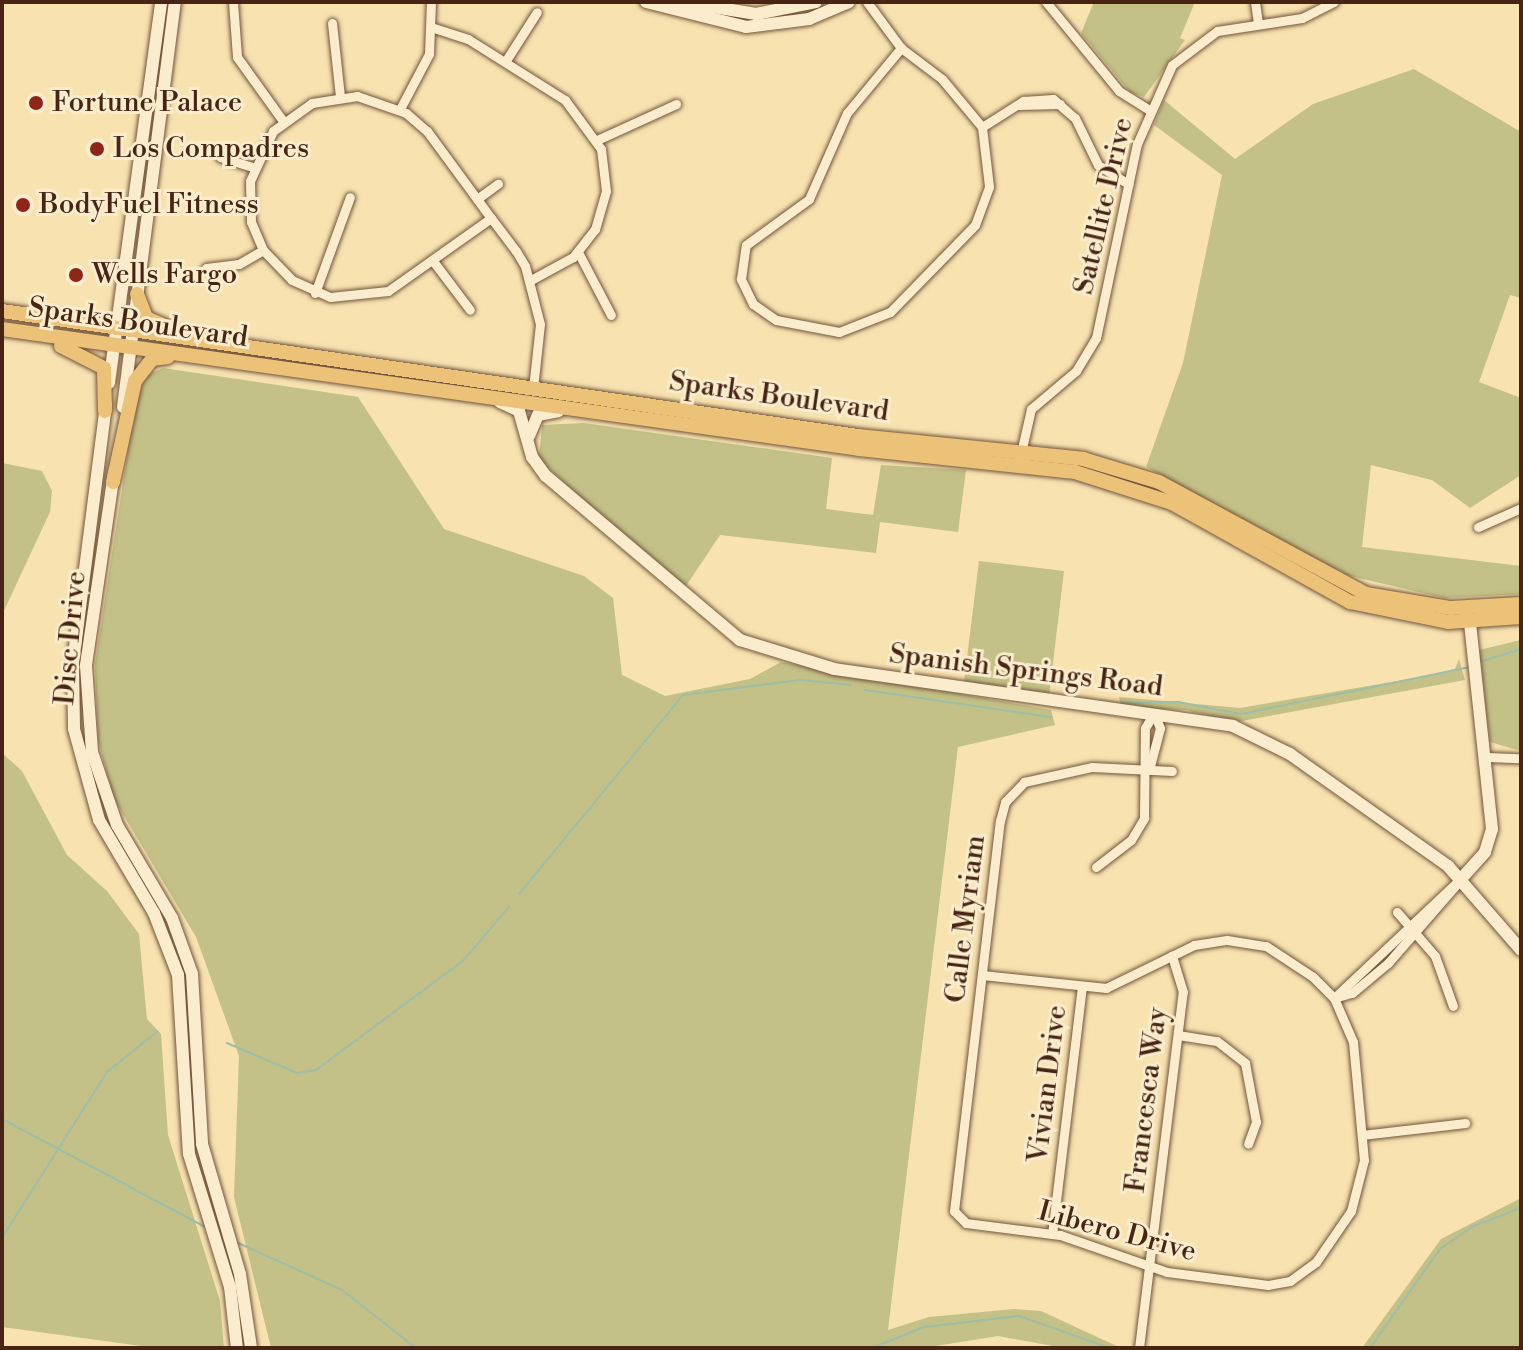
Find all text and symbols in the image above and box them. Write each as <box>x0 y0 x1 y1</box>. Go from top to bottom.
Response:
place label: Fortune Palace <box>52 86 242 120</box>
marker: Fortune Palace <box>27 94 45 112</box>
street label: Satellite Drive <box>1067 114 1141 298</box>
place label: Los Compadres <box>113 132 309 166</box>
marker: Los Compadres <box>88 140 106 158</box>
place label: BodyFuel Fitness <box>39 188 259 222</box>
marker: BodyFuel Fitness <box>14 196 32 214</box>
place label: Wells Fargo <box>92 258 237 292</box>
marker: Wells Fargo <box>67 266 85 284</box>
street label: Sparks Boulevard <box>26 291 250 355</box>
street label: Sparks Boulevard <box>667 365 891 429</box>
street label: Disc Drive <box>48 570 94 706</box>
street label: Spanish Springs Road <box>887 638 1165 704</box>
street label: Calle Myriam <box>939 833 993 1005</box>
street label: Vivian Drive <box>1022 1003 1074 1165</box>
street label: Francesca Way <box>1119 1005 1175 1195</box>
street label: Libero Drive <box>1034 1195 1200 1269</box>

